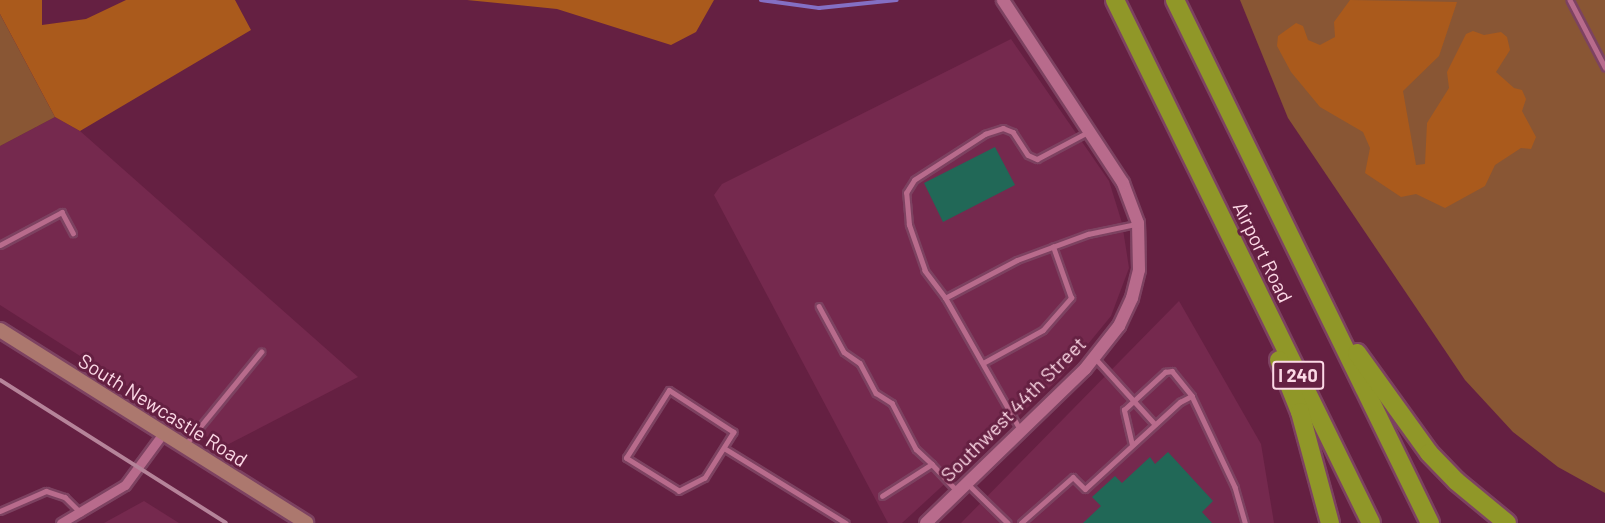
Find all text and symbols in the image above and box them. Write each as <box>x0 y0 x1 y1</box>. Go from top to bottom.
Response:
street label: Airport Road <box>1228 198 1298 306</box>
street label: Southwest 44th Street <box>935 331 1091 487</box>
street label: South Newcastle Road <box>74 348 252 472</box>
road number: I 240 <box>1271 360 1325 390</box>

